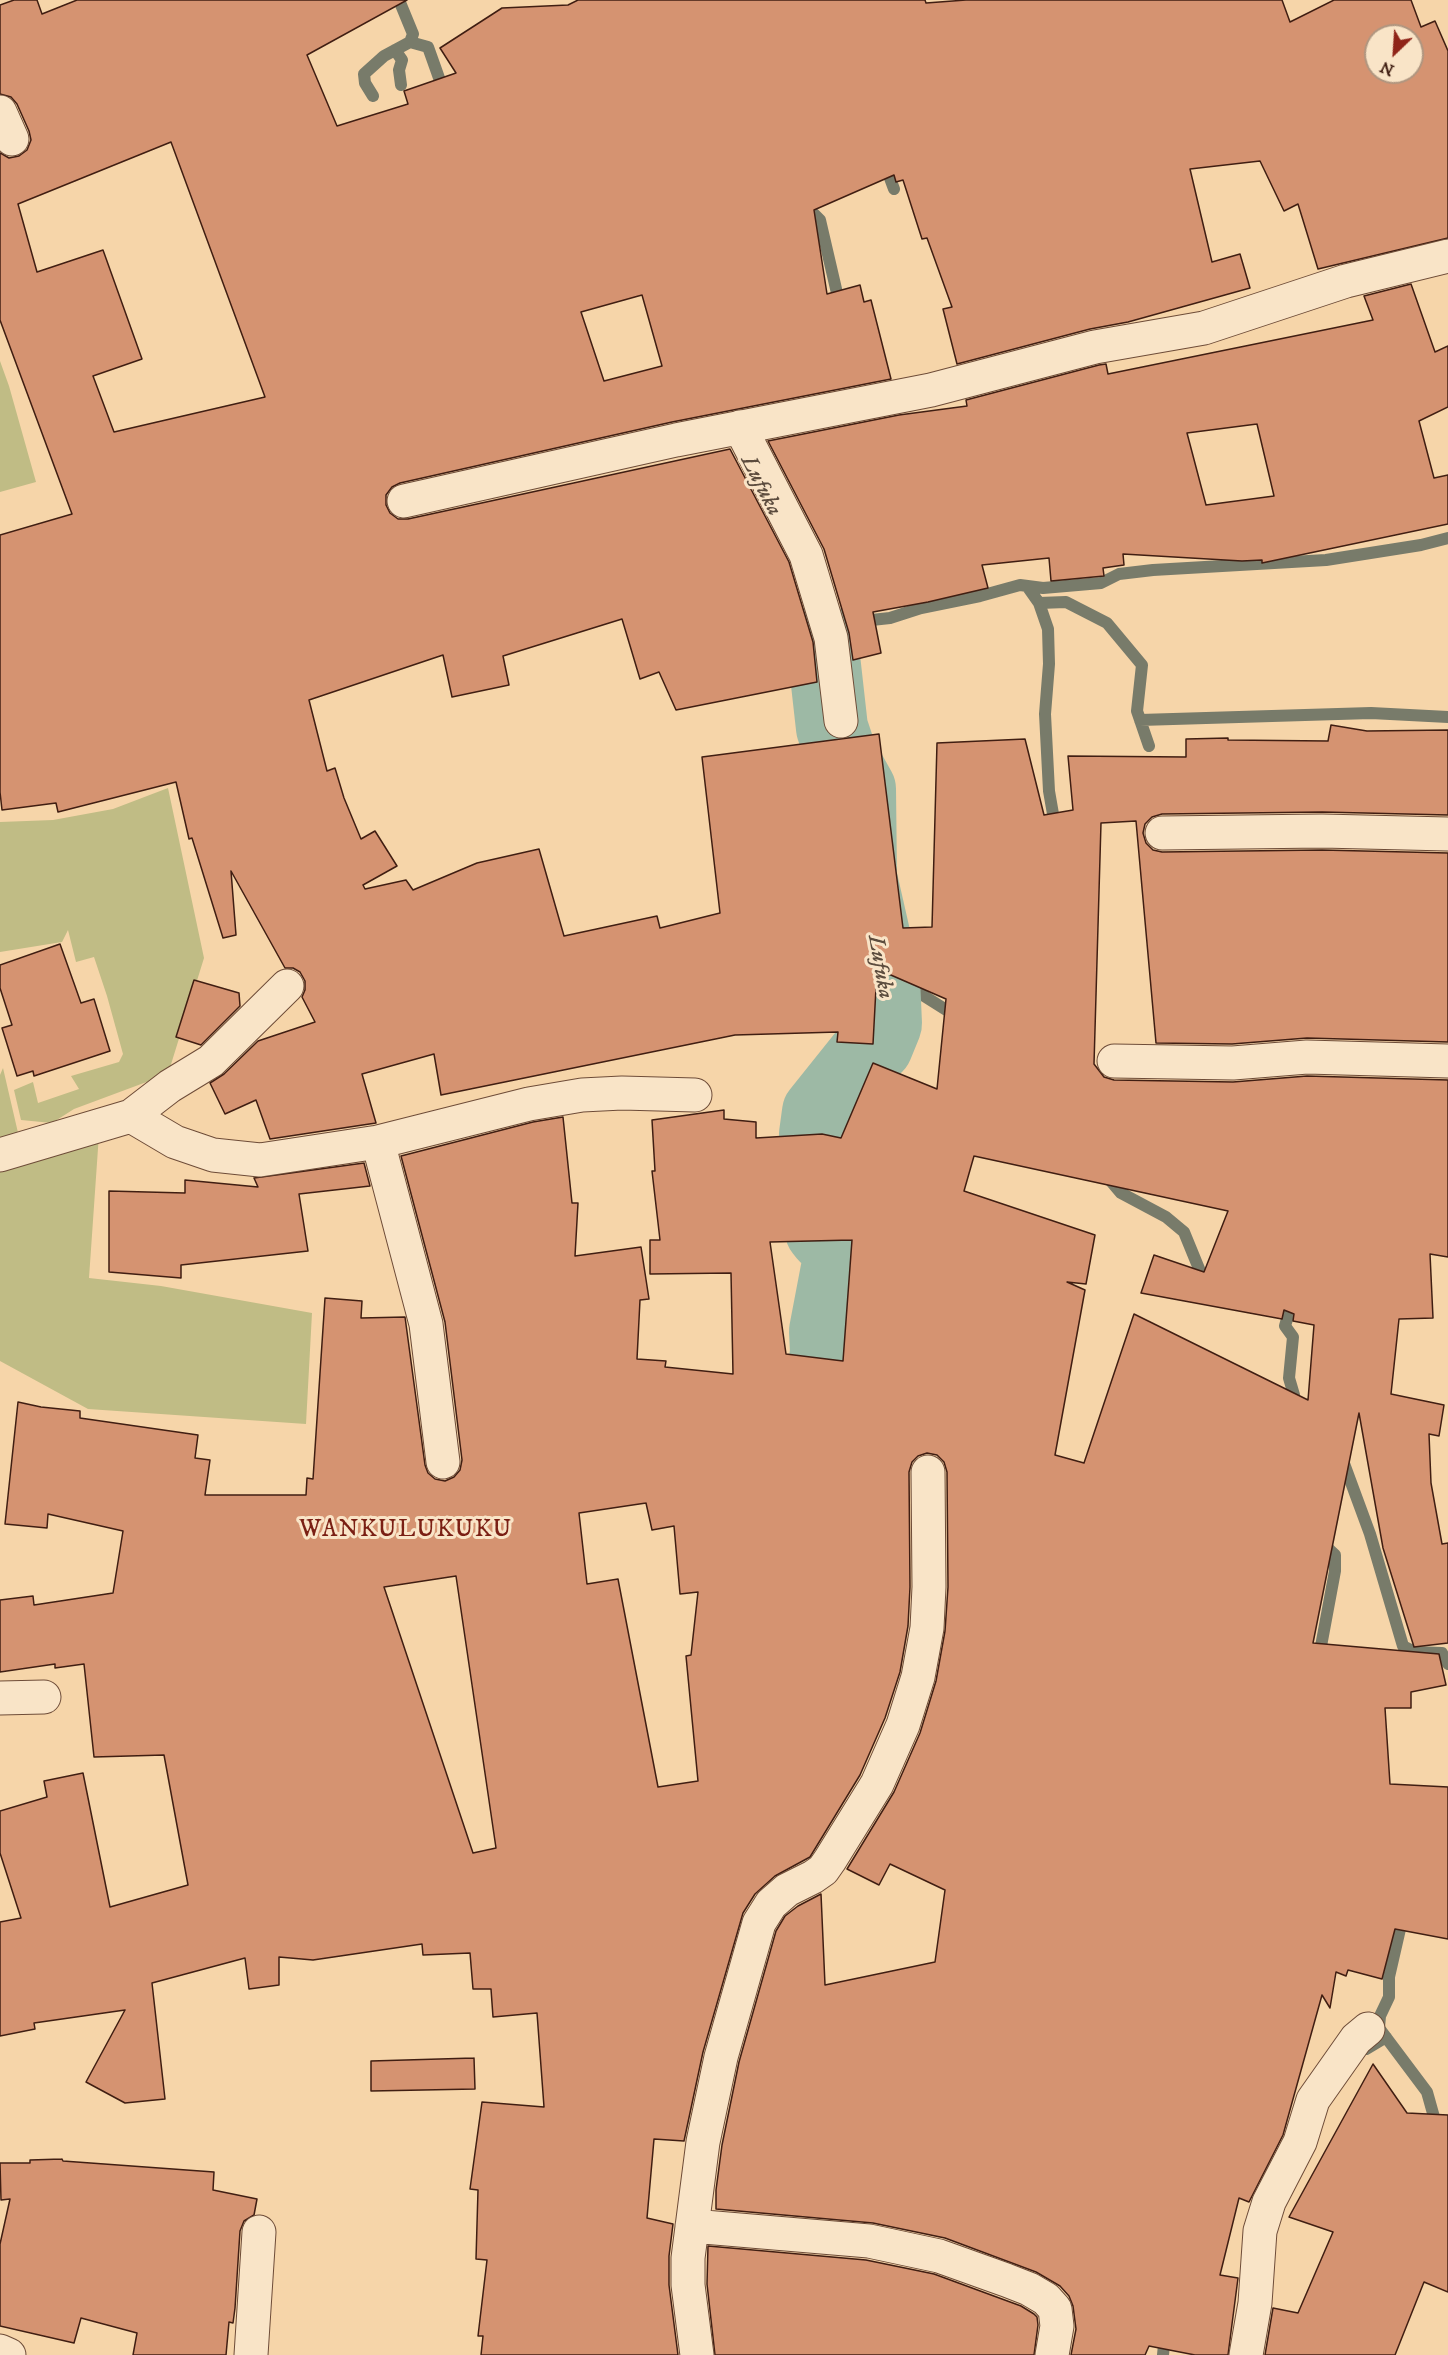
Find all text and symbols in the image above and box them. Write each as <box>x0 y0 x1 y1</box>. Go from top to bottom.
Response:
north arrow <box>1364 24 1424 84</box>
text: N <box>1377 57 1397 80</box>
water label: Lufuka <box>734 451 786 521</box>
water label: Lufuka <box>860 933 898 1001</box>
district label: WANKULUKUKU <box>299 1517 513 1545</box>

